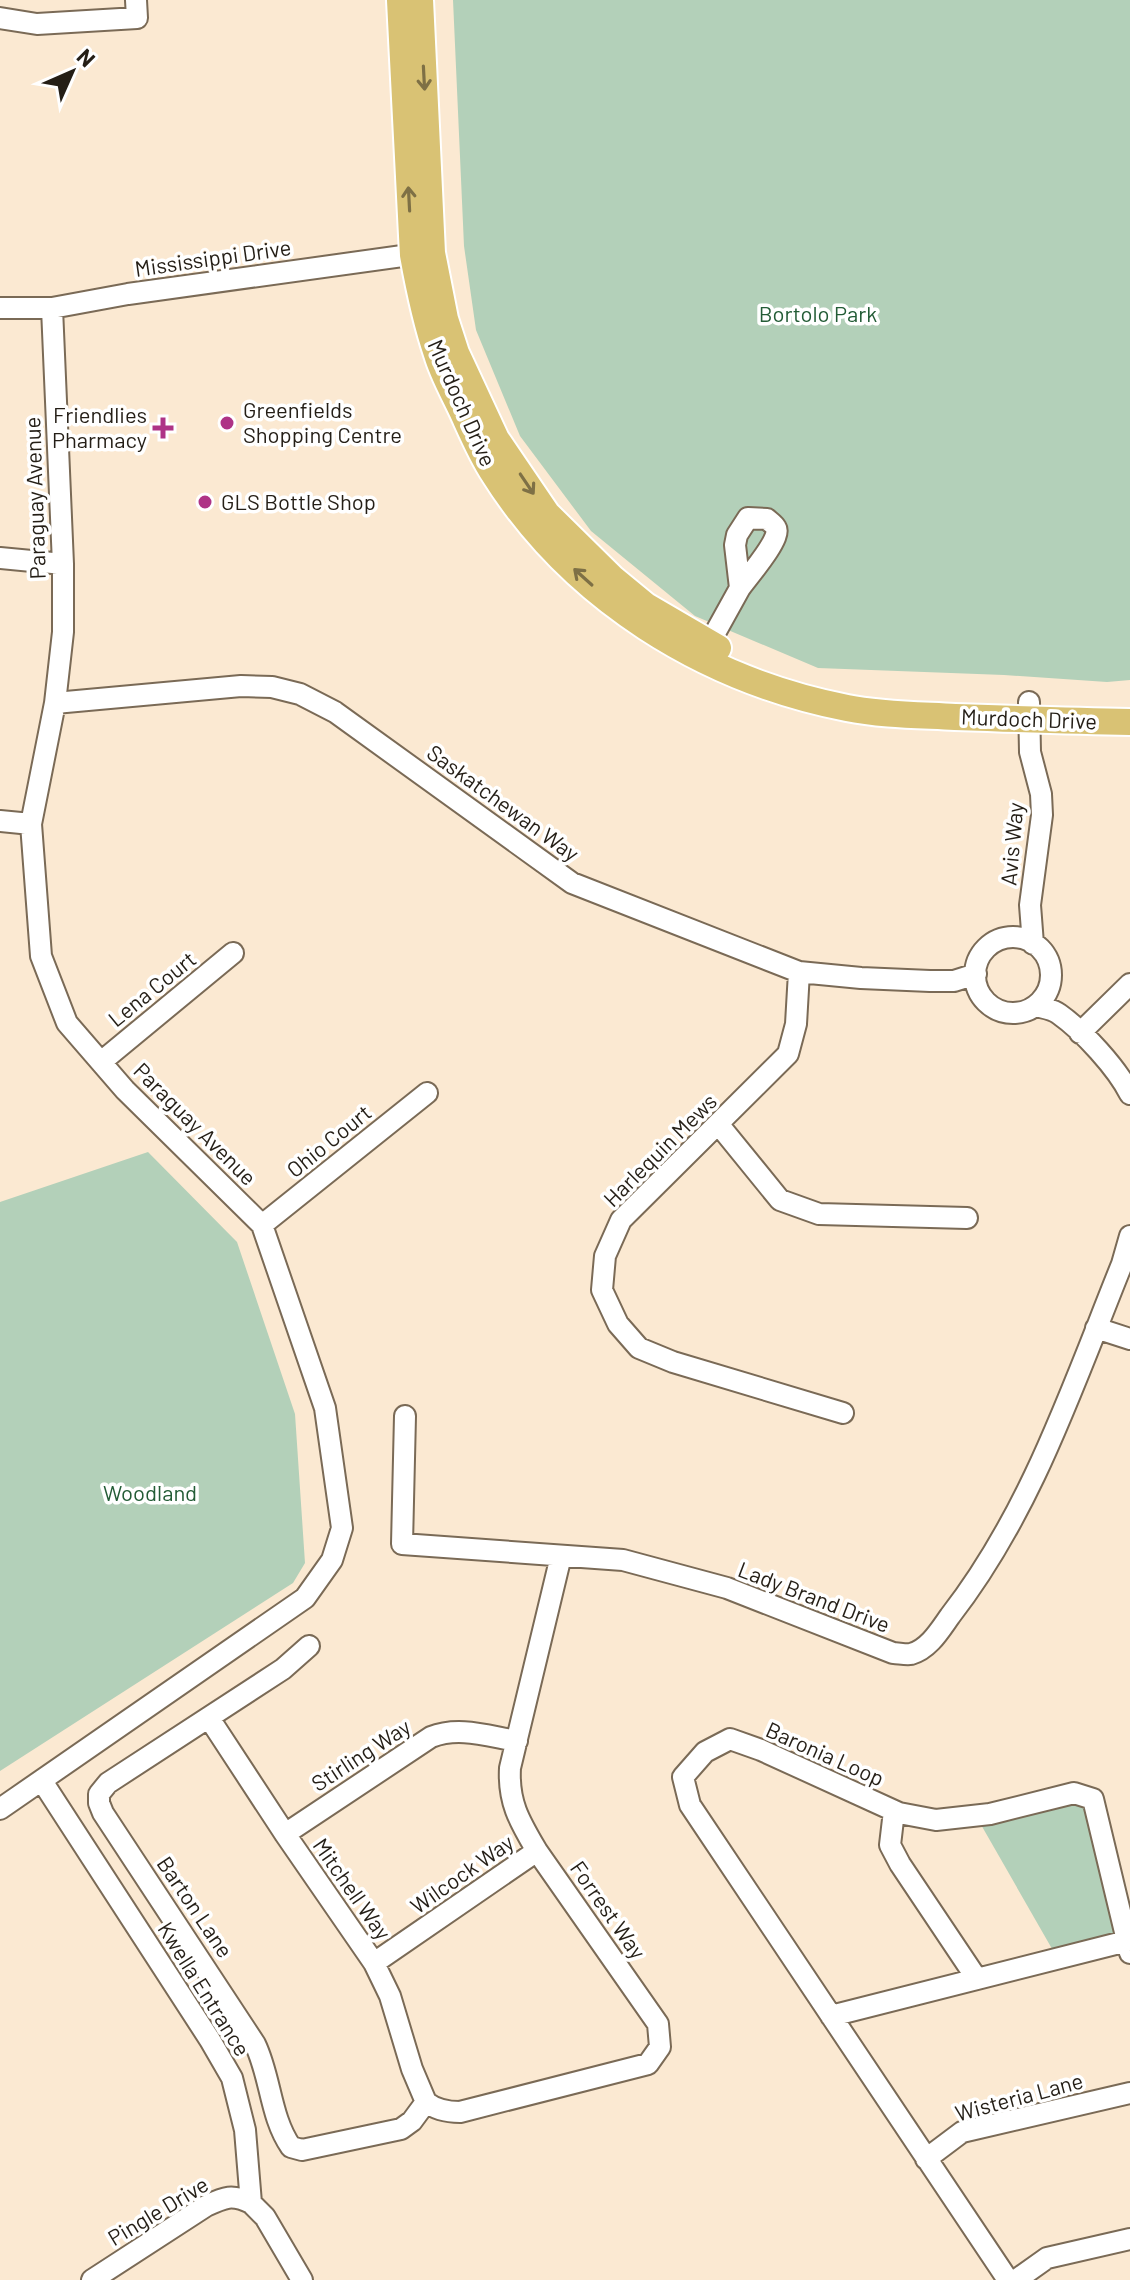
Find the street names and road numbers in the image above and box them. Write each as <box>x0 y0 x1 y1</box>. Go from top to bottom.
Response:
street label: Mississippi Drive <box>133 233 293 281</box>
street label: Murdoch Drive <box>423 335 502 470</box>
street label: Paraguay Avenue <box>18 416 50 580</box>
street label: Murdoch Drive <box>961 703 1098 733</box>
street label: Saskatchewan Way <box>423 738 585 866</box>
street label: Avis Way <box>994 801 1028 887</box>
street label: Lena Court <box>102 945 200 1031</box>
street label: Paraguay Avenue <box>129 1057 262 1190</box>
street label: Harlequin Mews <box>597 1087 721 1211</box>
street label: Ohio Court <box>281 1098 376 1182</box>
street label: Lady Brand Drive <box>735 1555 894 1637</box>
street label: Stirling Way <box>306 1713 415 1796</box>
street label: Baronia Loop <box>762 1715 888 1791</box>
street label: Wilcock Way <box>405 1828 518 1918</box>
street label: Mitchell Way <box>308 1833 397 1944</box>
street label: Barton Lane <box>153 1851 239 1962</box>
street label: Forrest Way <box>566 1855 652 1963</box>
street label: Kwella Entrance <box>153 1917 256 2060</box>
street label: Wisteria Lane <box>952 2066 1086 2126</box>
street label: Pingle Drive <box>103 2170 212 2250</box>

